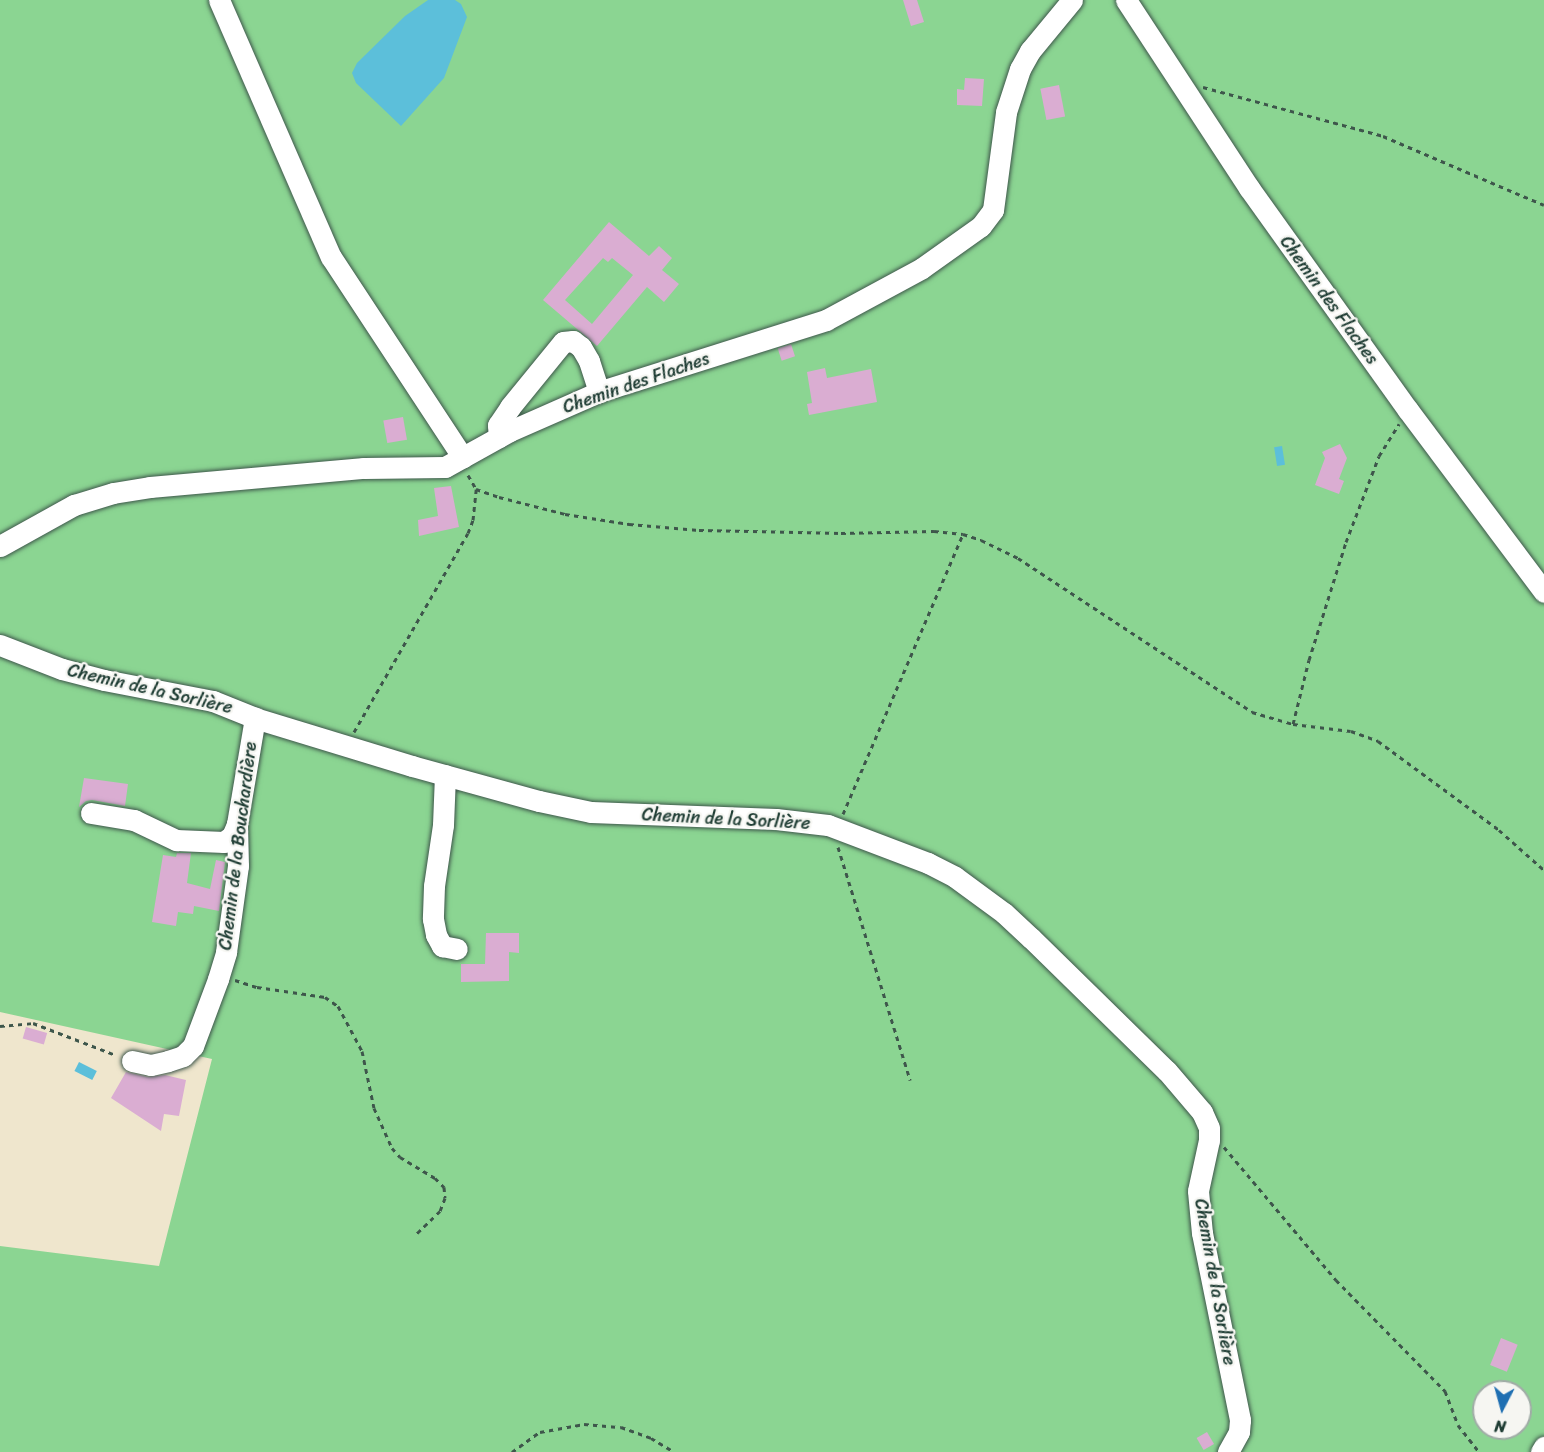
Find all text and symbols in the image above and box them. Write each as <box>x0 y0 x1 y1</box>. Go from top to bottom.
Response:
street label: Chemin des Flaches <box>1275 231 1383 369</box>
street label: Chemin des Flaches <box>559 348 713 418</box>
street label: Chemin de la Sorlière <box>65 660 235 718</box>
street label: Chemin de la Bouchardière <box>214 740 262 952</box>
street label: Chemin de la Sorlière <box>641 804 811 834</box>
street label: Chemin de la Sorlière <box>1190 1197 1240 1367</box>
north arrow <box>1472 1380 1532 1440</box>
text: N <box>1493 1411 1507 1441</box>

